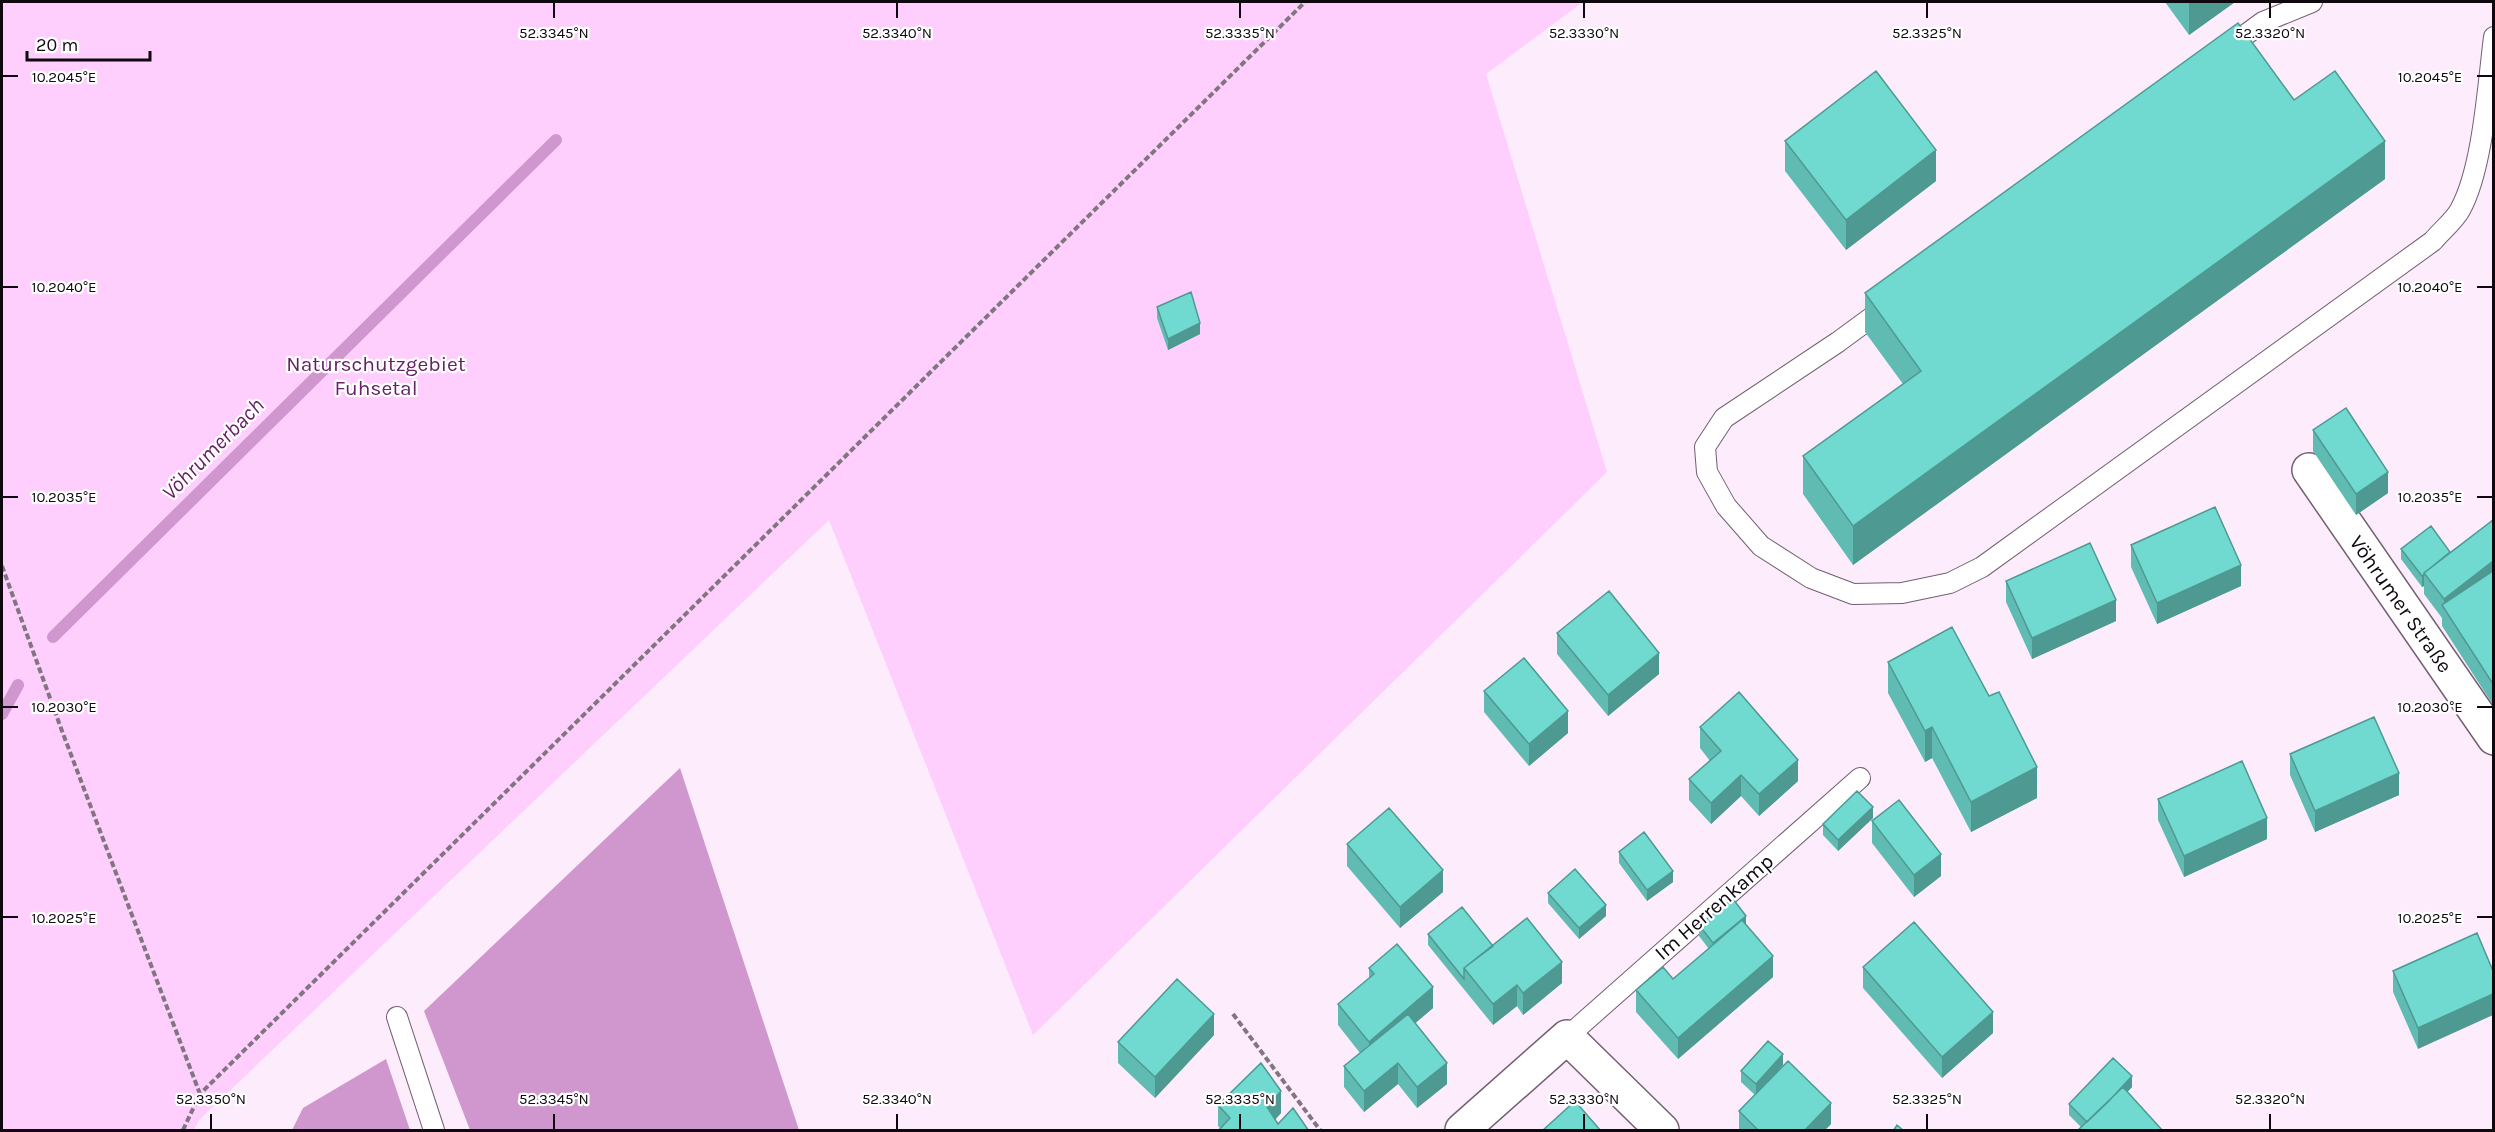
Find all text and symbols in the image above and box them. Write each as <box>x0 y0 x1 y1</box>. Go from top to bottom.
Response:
scale bar <box>27 24 150 62</box>
text: 52.3345°N <box>519 24 589 42</box>
text: 52.3340°N <box>862 24 932 42</box>
text: 52.3335°N <box>1205 24 1275 42</box>
text: 52.3330°N <box>1549 24 1619 42</box>
text: 52.3325°N <box>1892 24 1962 42</box>
text: 52.3320°N <box>2235 24 2305 42</box>
text: 20 m <box>36 34 78 56</box>
text: 10.2045°E <box>32 68 96 86</box>
text: 10.2045°E <box>2398 68 2462 86</box>
text: 10.2040°E <box>32 278 96 296</box>
text: 10.2040°E <box>2398 278 2462 296</box>
park label: Naturschutzgebiet Fuhsetal <box>286 352 466 400</box>
water label: Vöhrumerbach <box>156 392 270 506</box>
text: 10.2035°E <box>32 488 97 506</box>
text: 10.2035°E <box>2398 488 2463 506</box>
street label: Vöhrumer Straße <box>2345 531 2457 677</box>
text: 10.2030°E <box>31 698 97 716</box>
text: 10.2030°E <box>2397 698 2463 716</box>
street label: Im Herrenkamp <box>1650 849 1778 965</box>
text: 10.2025°E <box>32 909 96 927</box>
text: 10.2025°E <box>2398 909 2462 927</box>
text: 52.3350°N <box>176 1090 246 1108</box>
text: 52.3345°N <box>519 1090 589 1108</box>
text: 52.3340°N <box>862 1090 932 1108</box>
text: 52.3335°N <box>1205 1090 1275 1108</box>
text: 52.3330°N <box>1549 1090 1619 1108</box>
text: 52.3325°N <box>1892 1090 1962 1108</box>
text: 52.3320°N <box>2235 1090 2305 1108</box>

